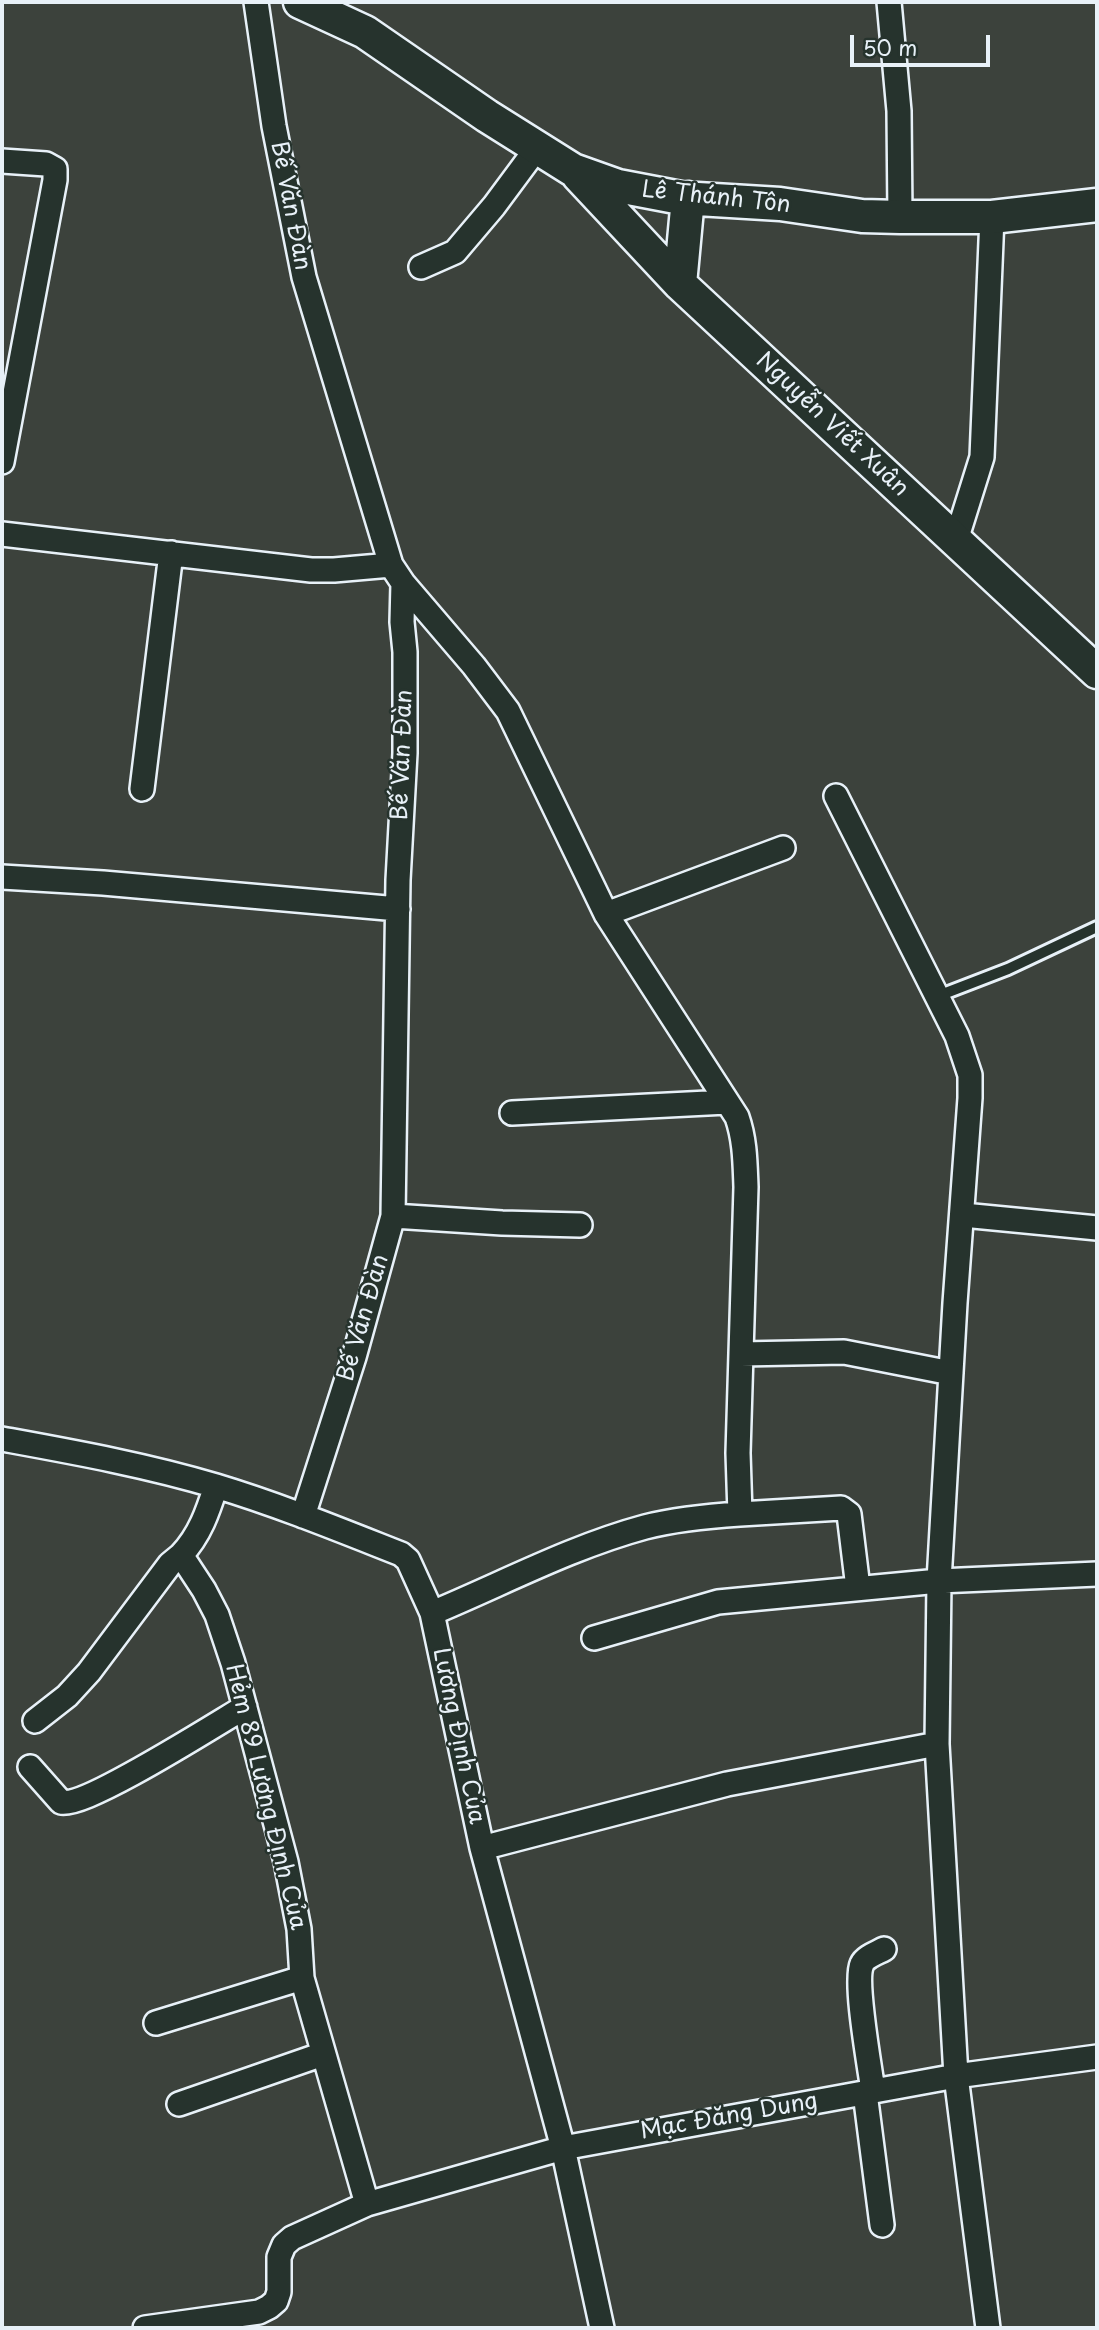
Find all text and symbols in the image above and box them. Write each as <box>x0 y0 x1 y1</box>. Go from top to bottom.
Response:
scale bar <box>854 21 994 65</box>
text: 50 m <box>863 31 917 63</box>
street label: Bế Văn Đàn <box>264 139 316 273</box>
street label: Lê Thánh Tôn <box>640 176 792 220</box>
street label: Nguyễn Viết Xuân <box>750 347 914 503</box>
street label: Bế Văn Đàn <box>387 689 419 821</box>
street label: Bế Văn Đàn <box>333 1251 395 1385</box>
street label: Lương Định Của <box>426 1645 490 1827</box>
street label: Hẻm 89 Lương Định Của <box>219 1661 311 1933</box>
street label: Mạc Đăng Dung <box>638 2088 820 2146</box>

